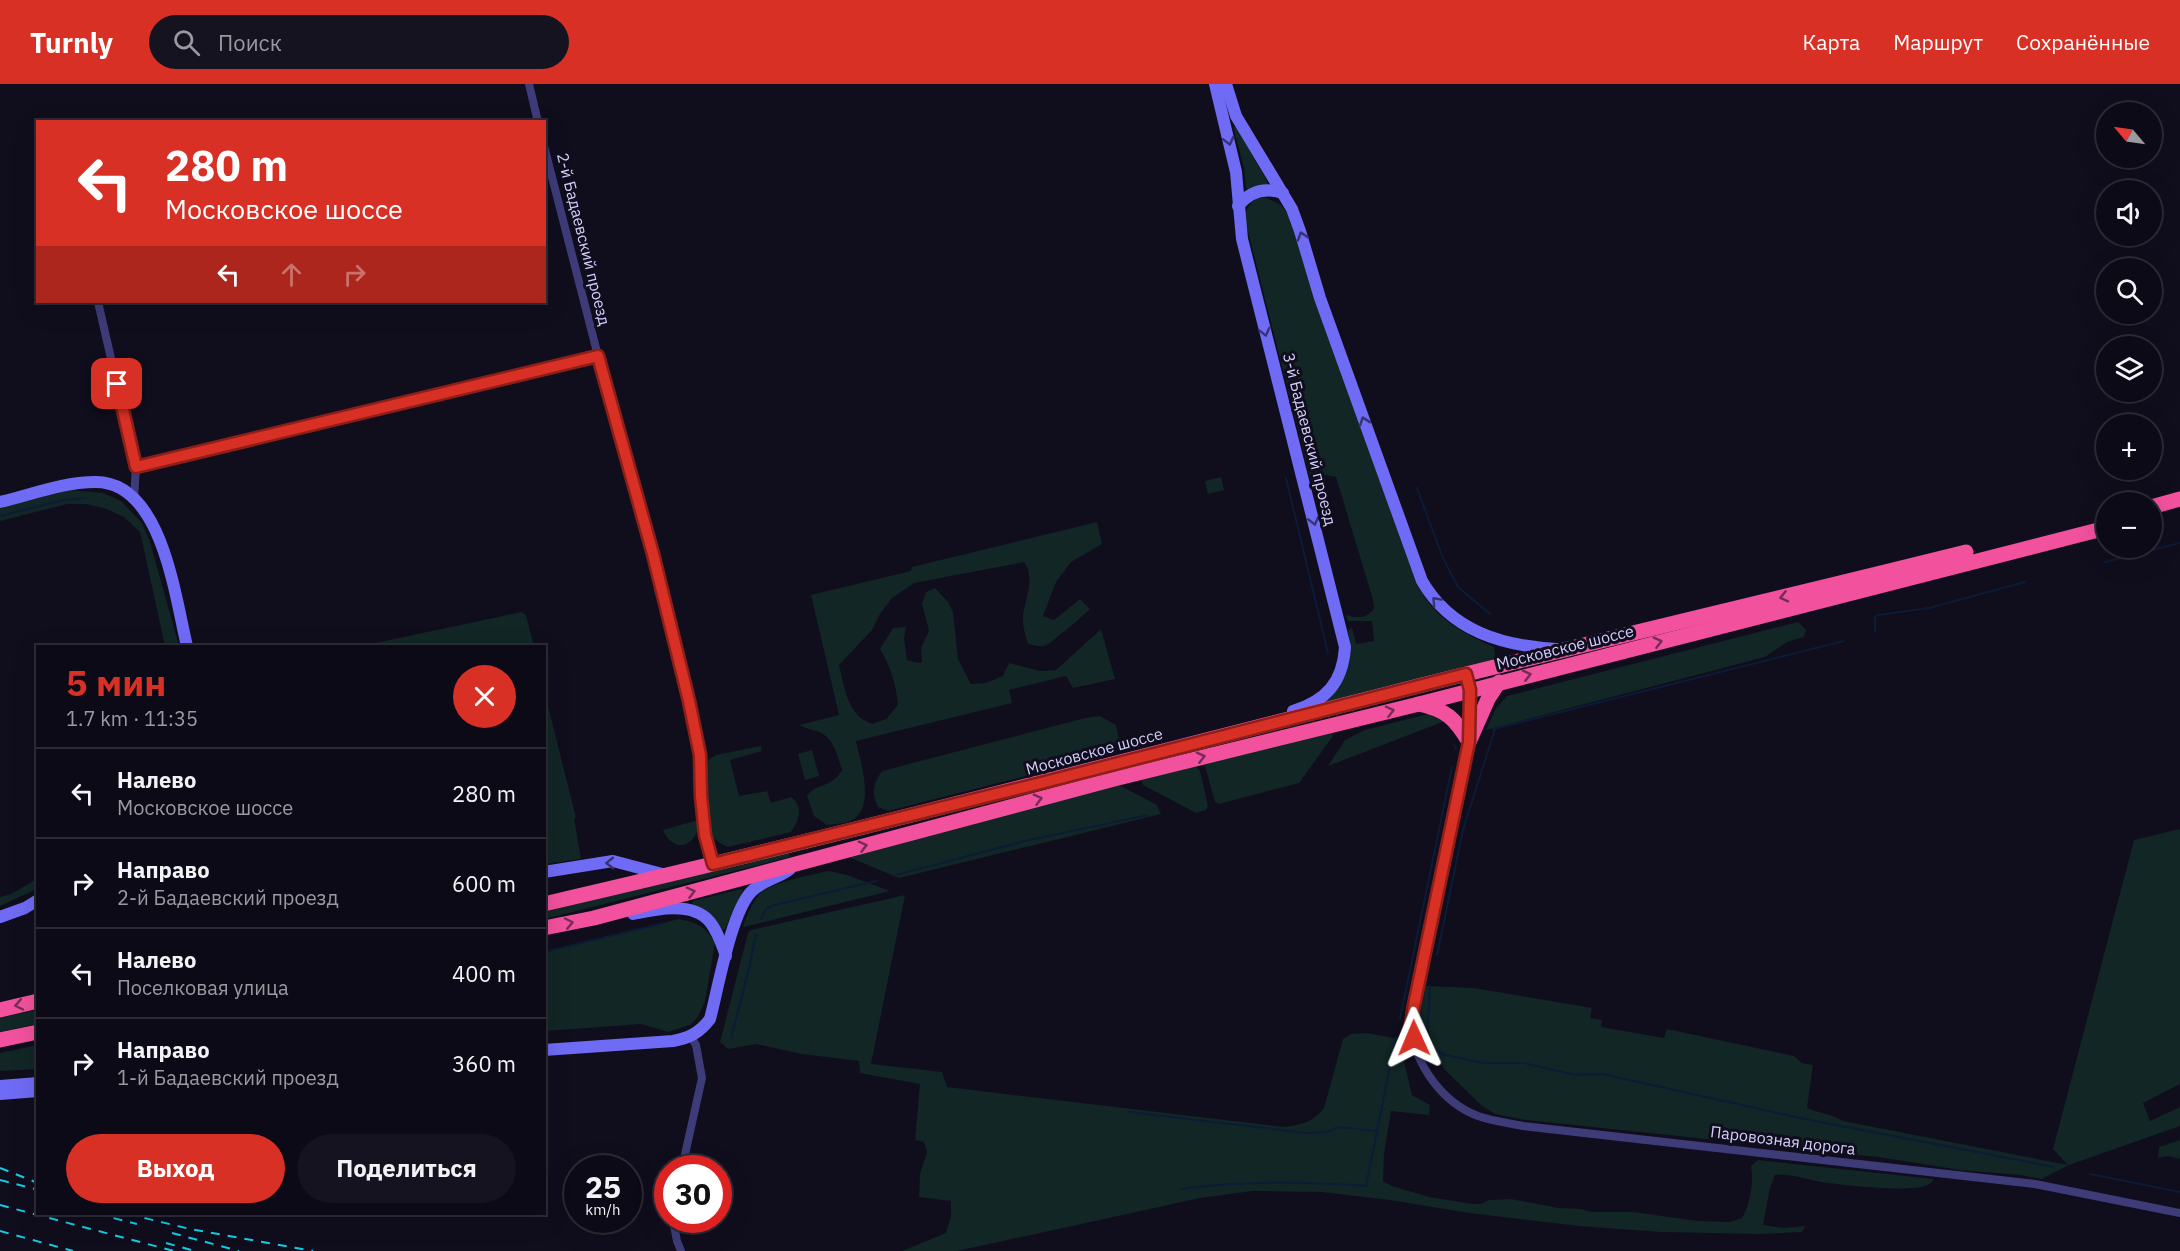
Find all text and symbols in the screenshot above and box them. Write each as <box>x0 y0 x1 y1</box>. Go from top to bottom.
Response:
search box <box>149 15 569 69</box>
text: Turnly <box>30 24 113 61</box>
icon: search <box>170 26 203 59</box>
text: Поиск <box>218 28 282 57</box>
text: Карта <box>1802 28 1860 56</box>
text: Маршрут <box>1893 28 1983 56</box>
text: Сохранённые <box>2016 28 2150 56</box>
north arrow <box>2096 102 2162 168</box>
map controls <box>2096 102 2162 558</box>
one-way arrow <box>1222 136 1235 146</box>
text: 280 m <box>165 138 288 193</box>
icon: left <box>66 144 144 222</box>
street label: 2-й Бадаевский проезд <box>553 151 615 328</box>
button: sound <box>2096 180 2162 246</box>
text: Московское шоссе <box>165 191 403 226</box>
one-way arrow <box>1297 231 1309 242</box>
icon: left <box>212 258 245 291</box>
icon: ahead <box>275 258 308 291</box>
icon: right <box>338 258 371 291</box>
button: search <box>2096 258 2162 324</box>
one-way arrow <box>1258 327 1271 337</box>
button: layers <box>2096 336 2162 402</box>
street label: 3-й Бадаевский проезд <box>1279 351 1341 528</box>
pin <box>91 358 142 409</box>
icon: arrive <box>100 367 133 400</box>
button: + <box>2096 414 2162 480</box>
one-way arrow <box>1358 416 1371 427</box>
button: − <box>2096 492 2162 558</box>
one-way arrow <box>1306 516 1319 526</box>
one-way arrow <box>1779 589 1789 602</box>
one-way arrow <box>1432 597 1443 608</box>
street label: Московское шоссе <box>1494 620 1636 674</box>
one-way arrow <box>1653 636 1663 649</box>
text: 5 мин <box>66 659 166 706</box>
button: close <box>453 665 516 728</box>
one-way arrow <box>1522 670 1532 683</box>
text: 1.7 km · 11:35 <box>66 705 198 732</box>
one-way arrow <box>1385 705 1395 718</box>
street label: Московское шоссе <box>1023 723 1165 779</box>
one-way arrow <box>1196 751 1206 764</box>
text: Налево <box>117 765 196 794</box>
icon: left <box>66 777 99 810</box>
text: 280 m <box>452 779 516 808</box>
one-way arrow <box>1033 793 1043 806</box>
text: Московское шоссе <box>117 794 293 821</box>
one-way arrow <box>858 840 868 853</box>
text: Направо <box>117 855 210 884</box>
one-way arrow <box>605 857 614 869</box>
icon: right <box>66 867 99 900</box>
text: 600 m <box>452 869 516 898</box>
text: 2-й Бадаевский проезд <box>117 884 339 911</box>
one-way arrow <box>686 886 696 899</box>
one-way arrow <box>564 917 574 930</box>
text: Налево <box>117 945 196 974</box>
icon: left <box>66 957 99 990</box>
text: 400 m <box>452 959 516 988</box>
text: Поселковая улица <box>117 974 289 1001</box>
one-way arrow <box>14 998 24 1011</box>
position arrow <box>1382 1006 1446 1070</box>
text: Направо <box>117 1035 210 1064</box>
icon: right <box>66 1047 99 1080</box>
text: 360 m <box>452 1049 516 1078</box>
text: 1-й Бадаевский проезд <box>117 1064 339 1091</box>
street label: Паровозная дорога <box>1709 1121 1857 1159</box>
button: Выход <box>66 1134 285 1203</box>
button: Поделиться <box>297 1134 516 1203</box>
speed limit sign: 30 <box>654 1155 732 1233</box>
text: 25 <box>585 1167 621 1206</box>
text: km/h <box>585 1200 621 1219</box>

